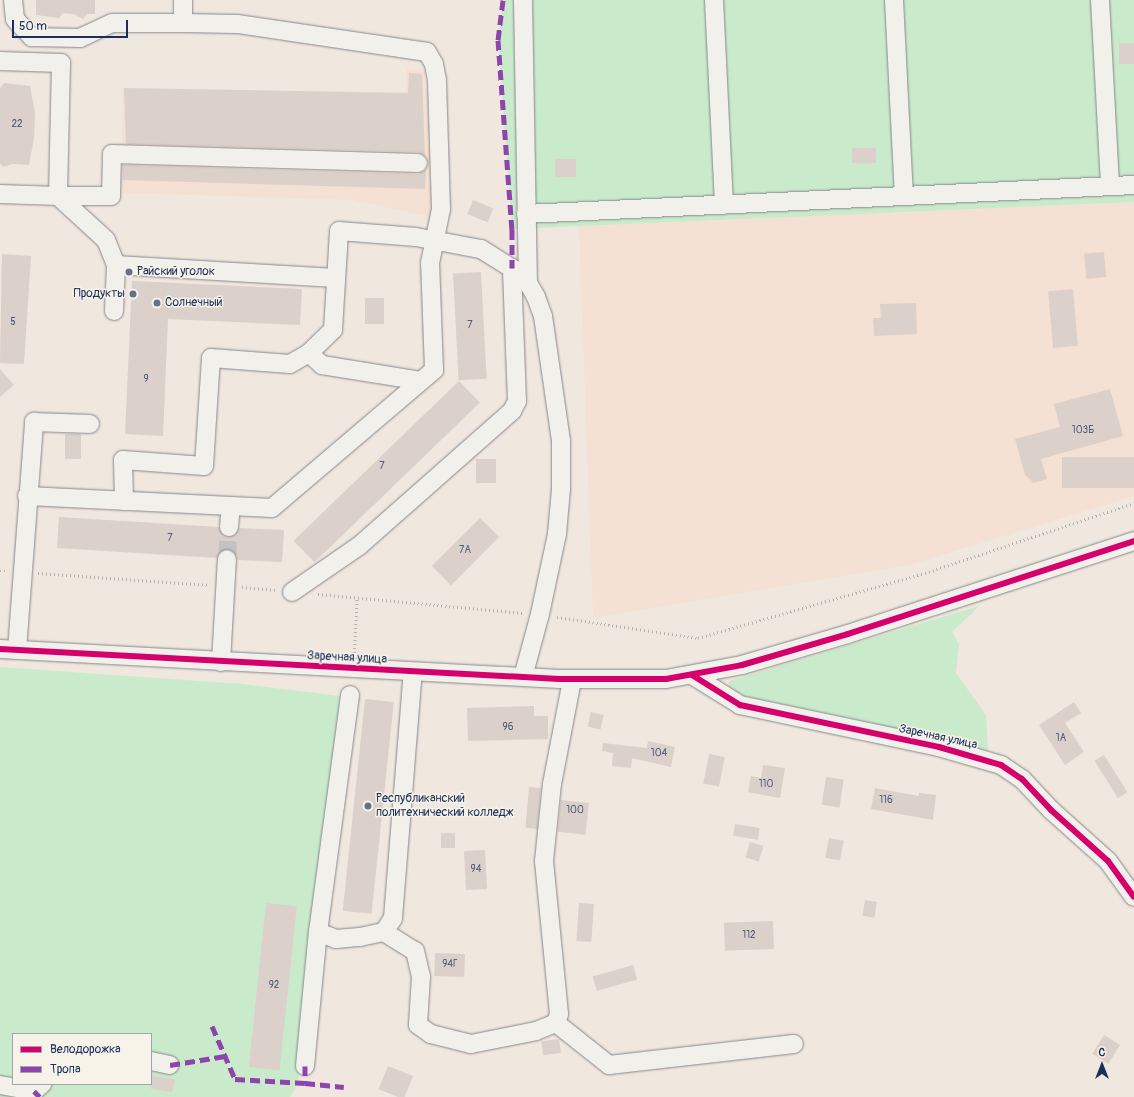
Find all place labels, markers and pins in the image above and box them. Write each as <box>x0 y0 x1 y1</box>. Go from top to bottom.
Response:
place label: Райский уголок <box>137 265 215 279</box>
marker: Райский уголок <box>124 267 134 277</box>
place label: Продукты <box>73 287 125 301</box>
marker: Продукты <box>128 289 138 299</box>
place label: Солнечный <box>165 296 223 310</box>
marker: Солнечный <box>152 298 162 308</box>
place label: Республиканский политехнический колледж <box>376 792 513 820</box>
marker: Республиканский политехнический колледж <box>363 801 373 811</box>

